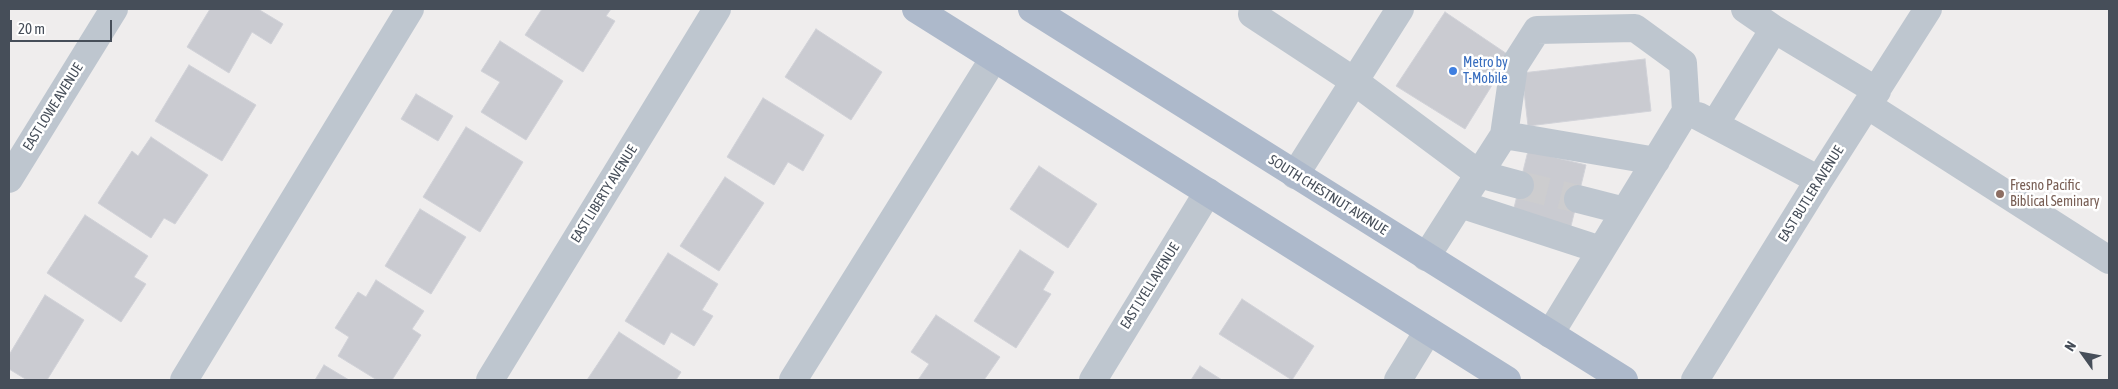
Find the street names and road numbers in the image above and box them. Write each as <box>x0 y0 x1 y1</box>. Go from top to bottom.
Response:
street label: EAST LOWE AVENUE <box>19 60 87 154</box>
street label: EAST LIBERTY AVENUE <box>567 142 641 246</box>
street label: EAST BUTLER AVENUE <box>1775 143 1847 245</box>
street label: SOUTH CHESTNUT AVENUE <box>1265 151 1391 239</box>
street label: EAST LYELL AVENUE <box>1117 240 1183 332</box>

